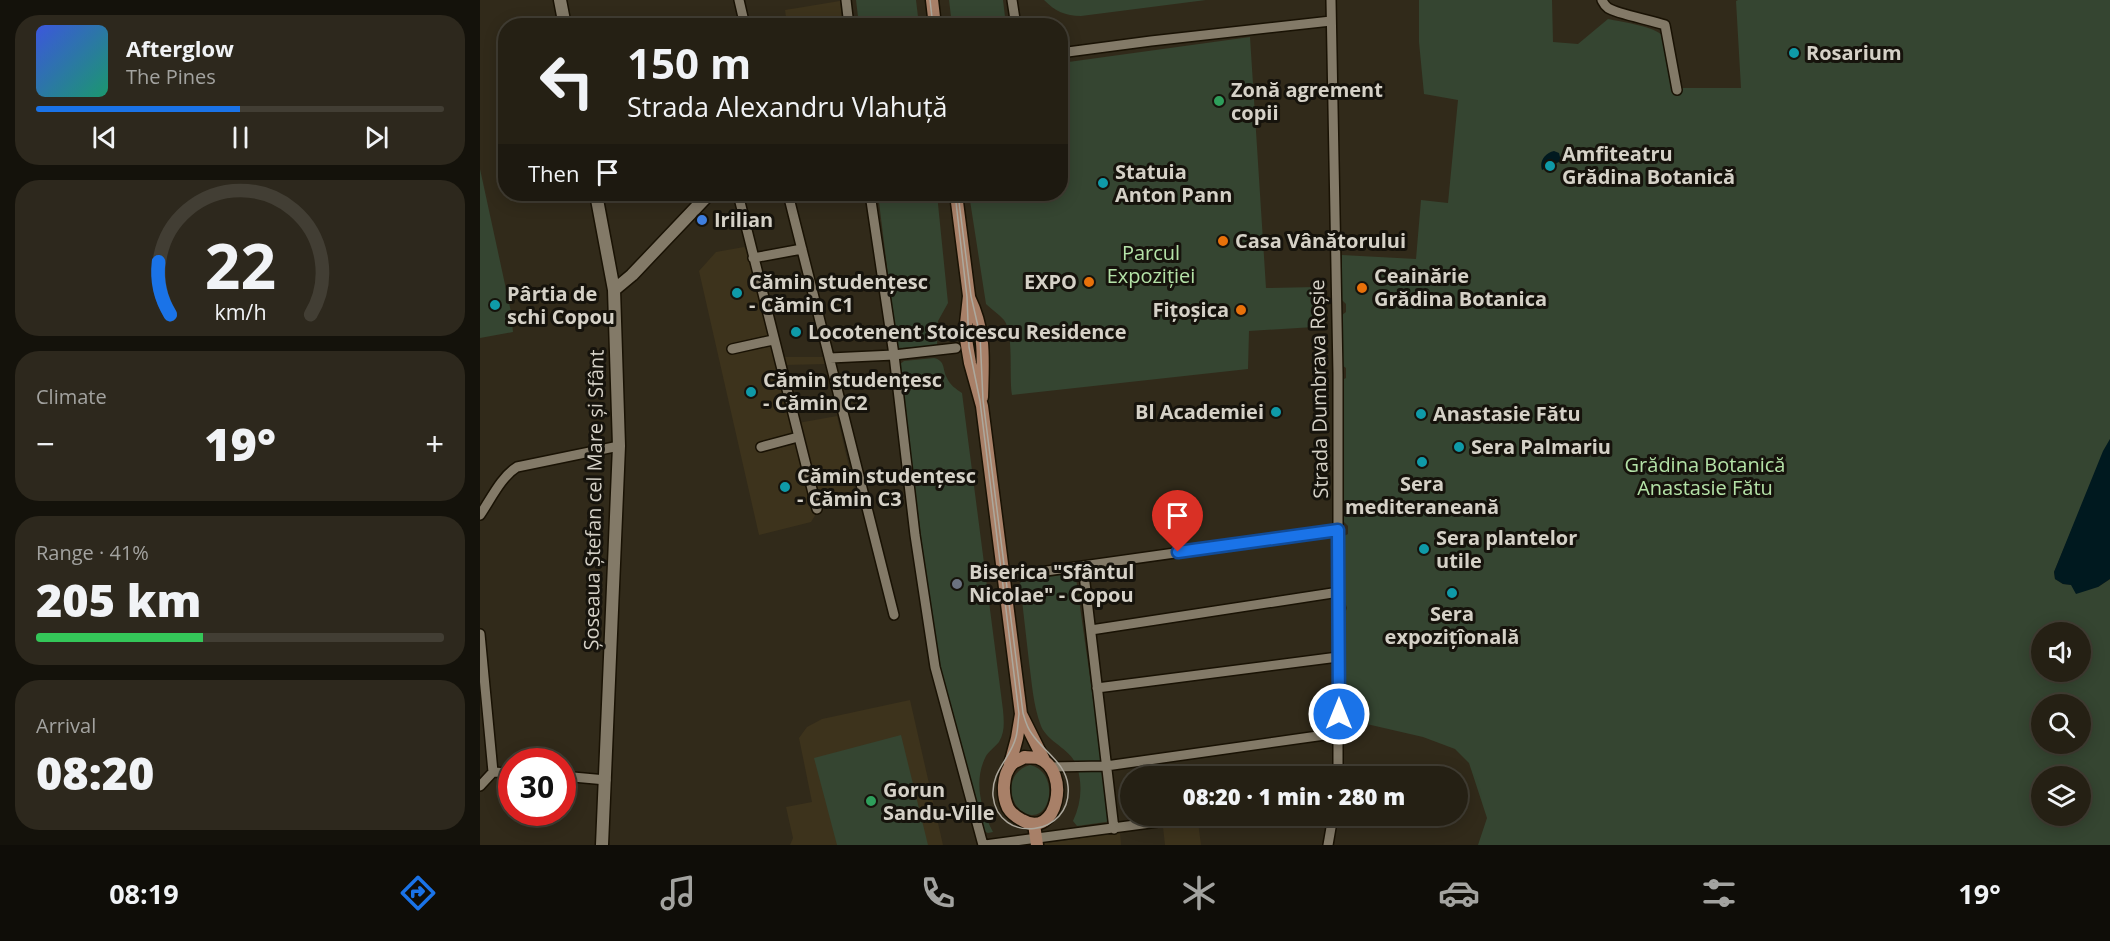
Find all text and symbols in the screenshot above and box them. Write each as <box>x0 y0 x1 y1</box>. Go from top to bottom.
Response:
text: Afterglow <box>126 33 234 63</box>
text: 150 m <box>627 34 751 91</box>
place label: Rosarium <box>1806 39 1902 66</box>
icon: left <box>528 42 606 120</box>
marker: Rosarium <box>1787 46 1801 60</box>
text: The Pines <box>126 63 216 90</box>
place label: Zonă agrement copii <box>1231 76 1383 126</box>
text: Strada Alexandru Vlahuță <box>627 88 948 125</box>
marker: Zonă agrement copii <box>1212 94 1226 108</box>
icon: previous <box>88 121 121 154</box>
icon: pause <box>224 121 257 154</box>
icon: next <box>360 121 393 154</box>
place label: Amfiteatru Grădina Botanică <box>1562 140 1735 190</box>
icon: arrive <box>591 156 624 189</box>
text: Then <box>528 158 579 188</box>
place label: Statuia Anton Pann <box>1115 158 1232 208</box>
marker: Amfiteatru Grădina Botanică <box>1543 159 1557 173</box>
marker: Statuia Anton Pann <box>1096 176 1110 190</box>
place label: Irilian <box>714 206 773 233</box>
marker: Irilian <box>695 213 709 227</box>
text: 22 <box>204 222 276 307</box>
place label: Casa Vânătorului <box>1235 227 1406 254</box>
marker: Casa Vânătorului <box>1216 234 1230 248</box>
park label: Parcul Expoziției <box>1107 239 1195 289</box>
place label: Ceainărie Grădina Botanica <box>1374 262 1547 312</box>
place label: Cămin studențesc - Cămin C1 <box>749 268 928 318</box>
place label: EXPO <box>1024 268 1077 295</box>
marker: EXPO <box>1082 275 1096 289</box>
street label: Strada Dumbrava Roșie <box>1303 279 1334 499</box>
place label: Pârtia de schi Copou <box>507 280 615 330</box>
marker: Ceainărie Grădina Botanica <box>1355 281 1369 295</box>
marker: Cămin studențesc - Cămin C1 <box>730 286 744 300</box>
place label: Fițoșica <box>1152 296 1229 323</box>
text: km/h <box>214 297 266 326</box>
marker: Pârtia de schi Copou <box>488 298 502 312</box>
marker: Fițoșica <box>1234 303 1248 317</box>
place label: Locotenent Stoicescu Residence <box>808 318 1126 345</box>
marker: Locotenent Stoicescu Residence <box>789 325 803 339</box>
street label: Șoseaua Ștefan cel Mare și Sfânt <box>577 349 610 651</box>
place label: Cămin studențesc - Cămin C2 <box>763 366 942 416</box>
text: Climate <box>36 383 107 410</box>
marker: Cămin studențesc - Cămin C2 <box>744 385 758 399</box>
place label: Bl Academiei <box>1135 398 1264 425</box>
place label: Anastasie Fătu <box>1433 400 1581 427</box>
marker: Bl Academiei <box>1269 405 1283 419</box>
marker: Anastasie Fătu <box>1414 407 1428 421</box>
text: 19° <box>204 413 276 474</box>
text: − <box>36 421 55 466</box>
text: + <box>425 421 444 466</box>
place label: Sera Palmariu <box>1471 433 1611 460</box>
marker: Sera Palmariu <box>1452 440 1466 454</box>
park label: Grădina Botanică Anastasie Fătu <box>1625 451 1785 501</box>
marker: Sera mediteraneană <box>1415 455 1429 469</box>
place label: Cămin studențesc - Cămin C3 <box>797 462 976 512</box>
place label: Sera mediteraneană <box>1345 470 1499 520</box>
marker: Cămin studențesc - Cămin C3 <box>778 480 792 494</box>
pin <box>1152 490 1203 552</box>
icon: arrive <box>1161 499 1194 532</box>
place label: Sera plantelor utile <box>1436 524 1577 574</box>
text: Range · 41% <box>36 539 149 566</box>
marker: Sera plantelor utile <box>1417 542 1431 556</box>
place label: Biserica "Sfântul Nicolae" - Copou <box>969 558 1134 608</box>
text: 205 km <box>36 569 201 630</box>
marker: Biserica "Sfântul Nicolae" - Copou <box>950 577 964 591</box>
marker: Sera expozițîonală <box>1445 586 1459 600</box>
place label: Sera expozițîonală <box>1385 600 1519 650</box>
map controls <box>2031 622 2091 826</box>
button: sound <box>2031 622 2091 682</box>
position arrow <box>1307 682 1371 746</box>
button: search <box>2031 694 2091 754</box>
text: Arrival <box>36 712 96 739</box>
text: 08:20 <box>36 742 154 803</box>
speed limit sign: 30 <box>498 748 576 826</box>
button: layers <box>2031 766 2091 826</box>
place label: Gorun Sandu-Ville <box>883 776 995 826</box>
text: 08:20 · 1 min · 280 m <box>1183 781 1405 811</box>
marker: Gorun Sandu-Ville <box>864 794 878 808</box>
icon: directions <box>397 872 439 914</box>
icon: music <box>657 872 699 914</box>
icon: phone <box>917 872 959 914</box>
icon: climate <box>1178 872 1220 914</box>
icon: car <box>1438 872 1480 914</box>
icon: filters <box>1698 872 1740 914</box>
text: 08:19 <box>109 875 179 912</box>
text: 19° <box>1958 875 2001 912</box>

